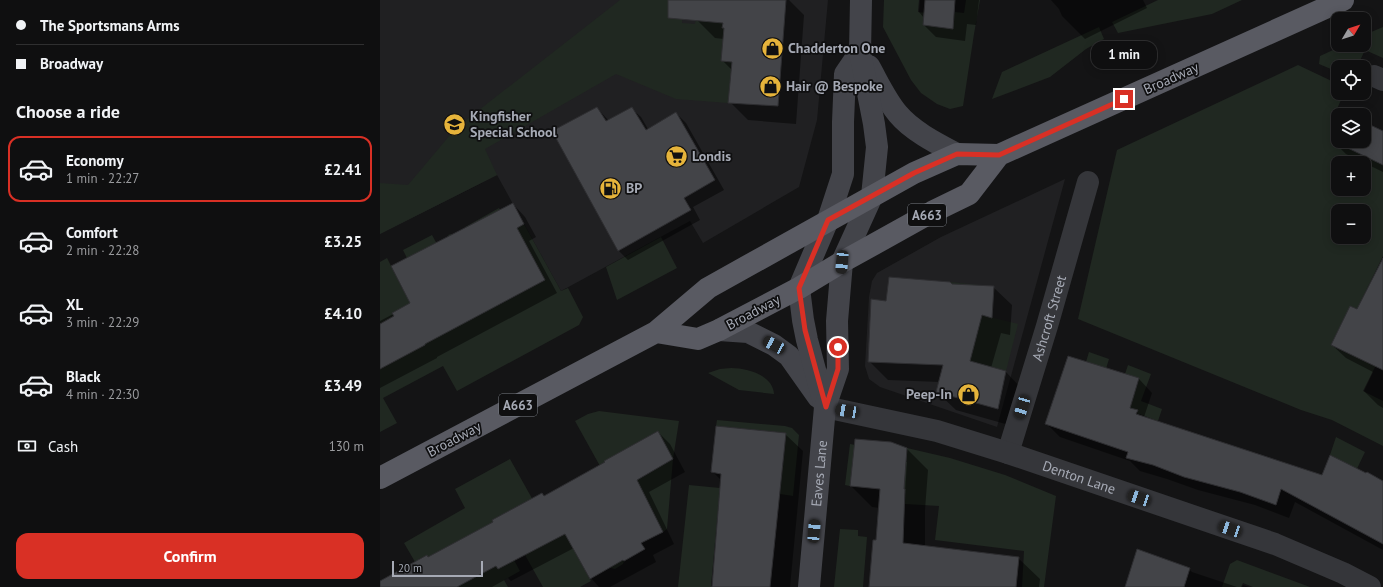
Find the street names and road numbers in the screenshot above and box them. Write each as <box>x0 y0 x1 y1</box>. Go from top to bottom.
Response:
street label: Broadway <box>1141 58 1202 98</box>
road number: A663 <box>908 204 946 226</box>
street label: Ashcroft Street <box>1028 273 1070 363</box>
street label: Broadway <box>723 290 784 334</box>
road number: A663 <box>499 394 537 416</box>
street label: Broadway <box>424 417 485 461</box>
street label: Eaves Lane <box>807 439 831 507</box>
street label: Denton Lane <box>1040 456 1118 498</box>

